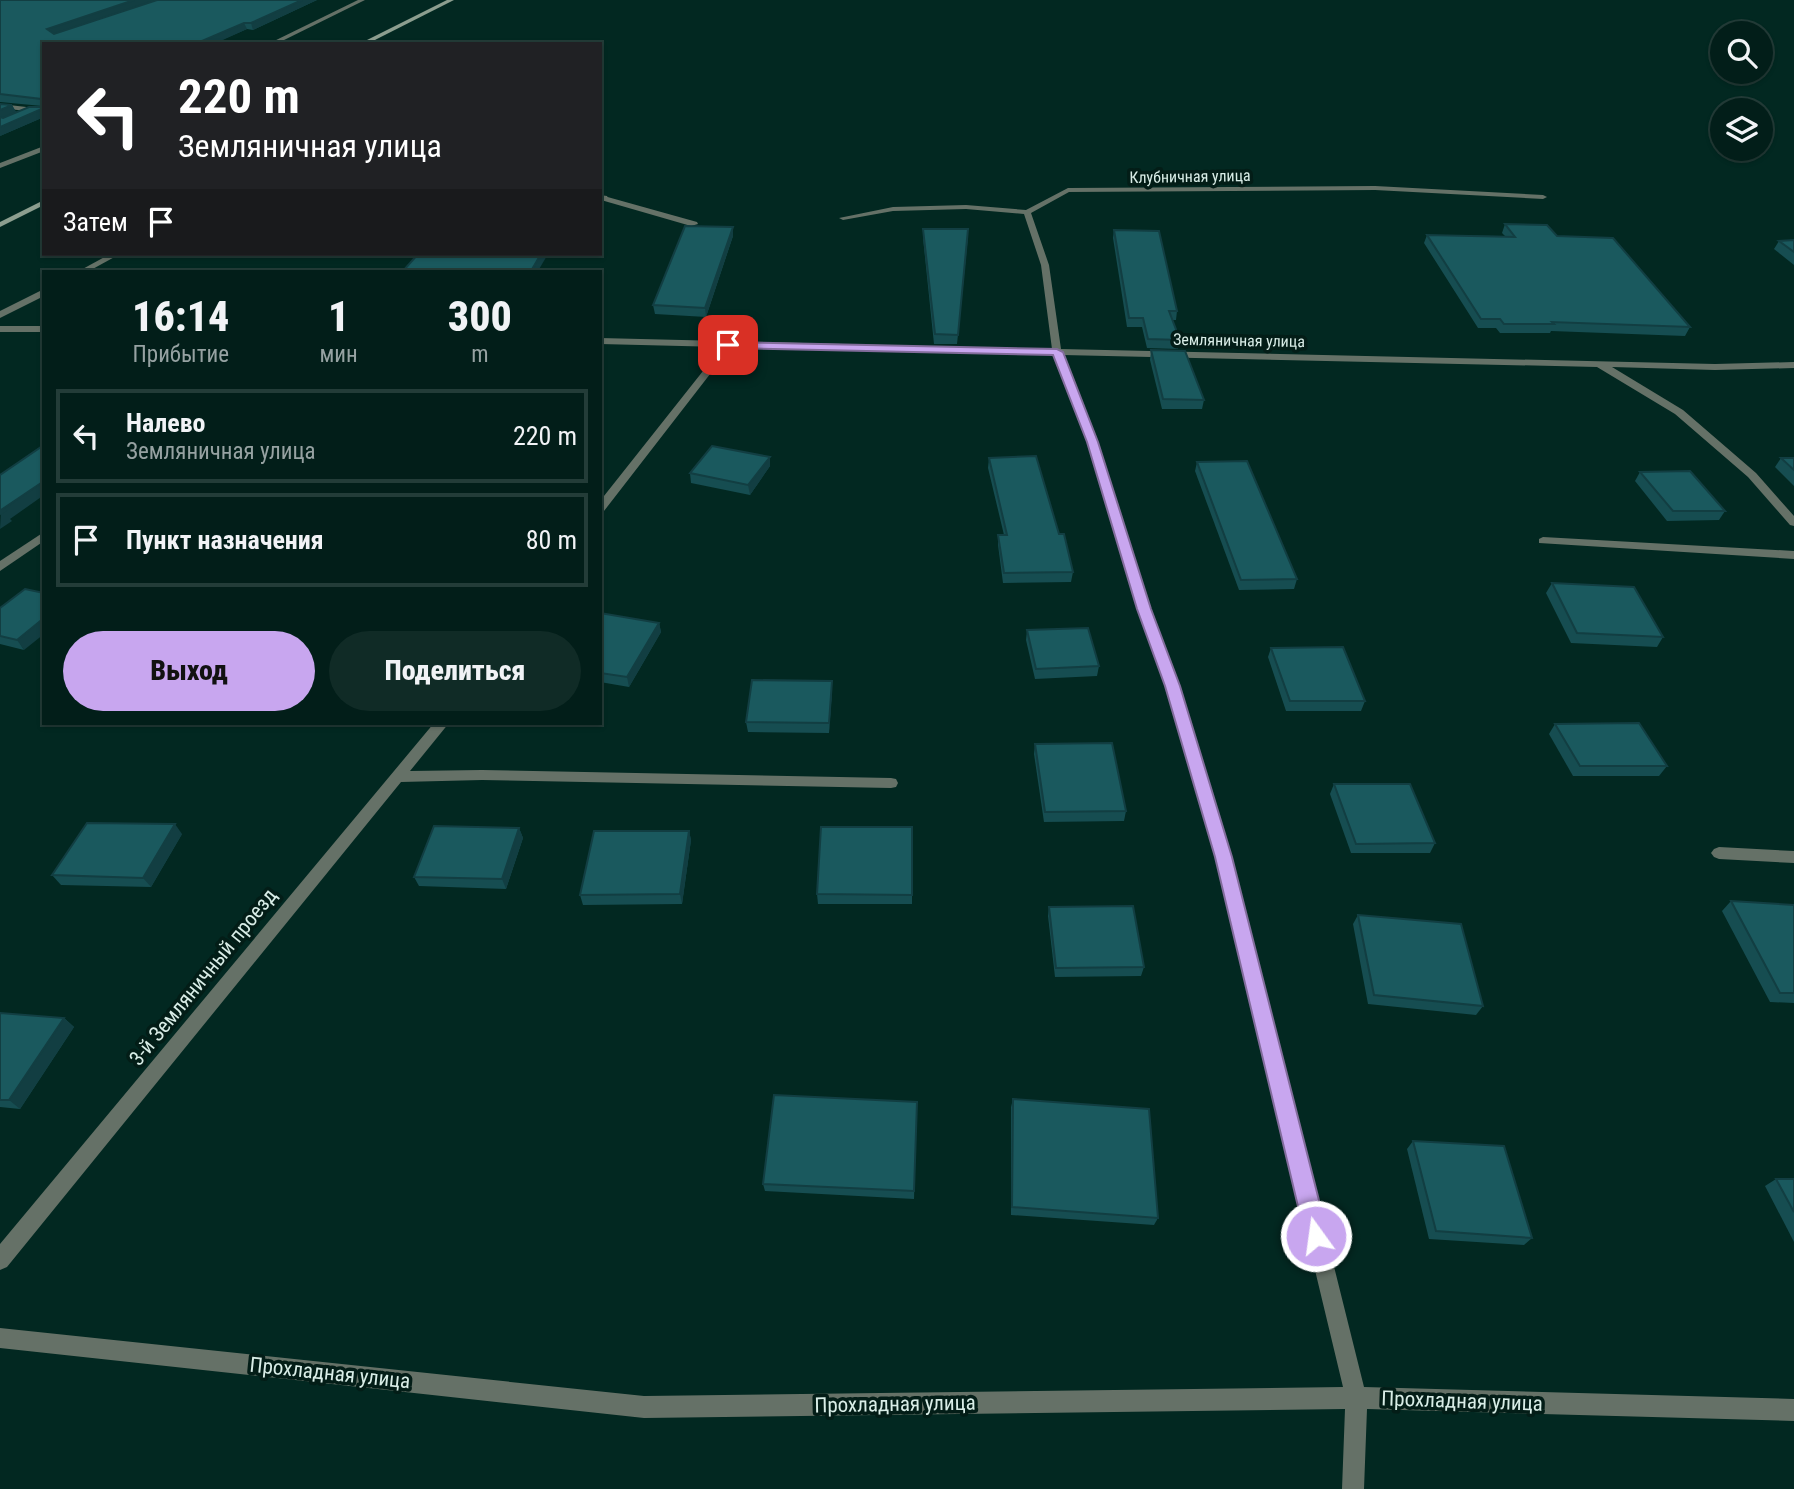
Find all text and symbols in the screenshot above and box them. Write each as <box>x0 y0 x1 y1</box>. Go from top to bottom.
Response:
map controls <box>1710 21 1773 161</box>
button: search <box>1710 21 1773 84</box>
text: 220 m <box>178 68 300 125</box>
icon: left <box>63 70 154 161</box>
button: layers <box>1710 98 1773 161</box>
text: Земляничная улица <box>178 127 442 165</box>
street label: Клубничная улица <box>1129 166 1251 187</box>
icon: arrive <box>142 203 180 241</box>
text: Затем <box>63 207 128 237</box>
text: 16:14 <box>132 292 229 341</box>
text: 1 <box>328 292 349 341</box>
text: 300 <box>448 292 512 341</box>
pin <box>698 315 758 375</box>
icon: arrive <box>709 326 747 364</box>
street label: Земляничная улица <box>1173 330 1305 351</box>
text: Прибытие <box>133 341 229 368</box>
text: мин <box>319 341 358 368</box>
text: m <box>471 341 489 368</box>
text: Налево <box>126 408 206 438</box>
icon: left <box>67 417 105 455</box>
text: 220 m <box>513 421 577 451</box>
text: Земляничная улица <box>126 438 316 465</box>
icon: arrive <box>67 521 105 559</box>
text: Пункт назначения <box>126 525 324 555</box>
text: 80 m <box>526 525 577 555</box>
button: Выход <box>63 631 315 711</box>
button: Поделиться <box>329 631 581 711</box>
street label: 3-й Земляничный проезд <box>124 884 282 1070</box>
position arrow <box>1279 1199 1353 1273</box>
street label: Прохладная улица <box>248 1353 412 1393</box>
street label: Прохладная улица <box>1381 1386 1543 1416</box>
street label: Прохладная улица <box>814 1391 976 1417</box>

